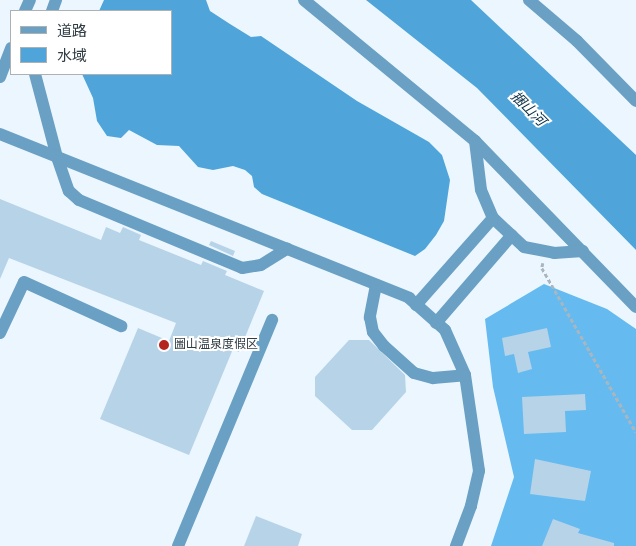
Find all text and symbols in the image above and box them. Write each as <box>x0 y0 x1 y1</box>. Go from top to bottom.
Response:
legend <box>10 10 172 75</box>
text: 道路 <box>57 22 87 40</box>
text: 水域 <box>57 47 87 65</box>
water label: 捆山河 <box>507 88 549 130</box>
place label: 圌山温泉度假区 <box>174 338 258 352</box>
marker: 圌山温泉度假区 <box>158 339 170 351</box>

